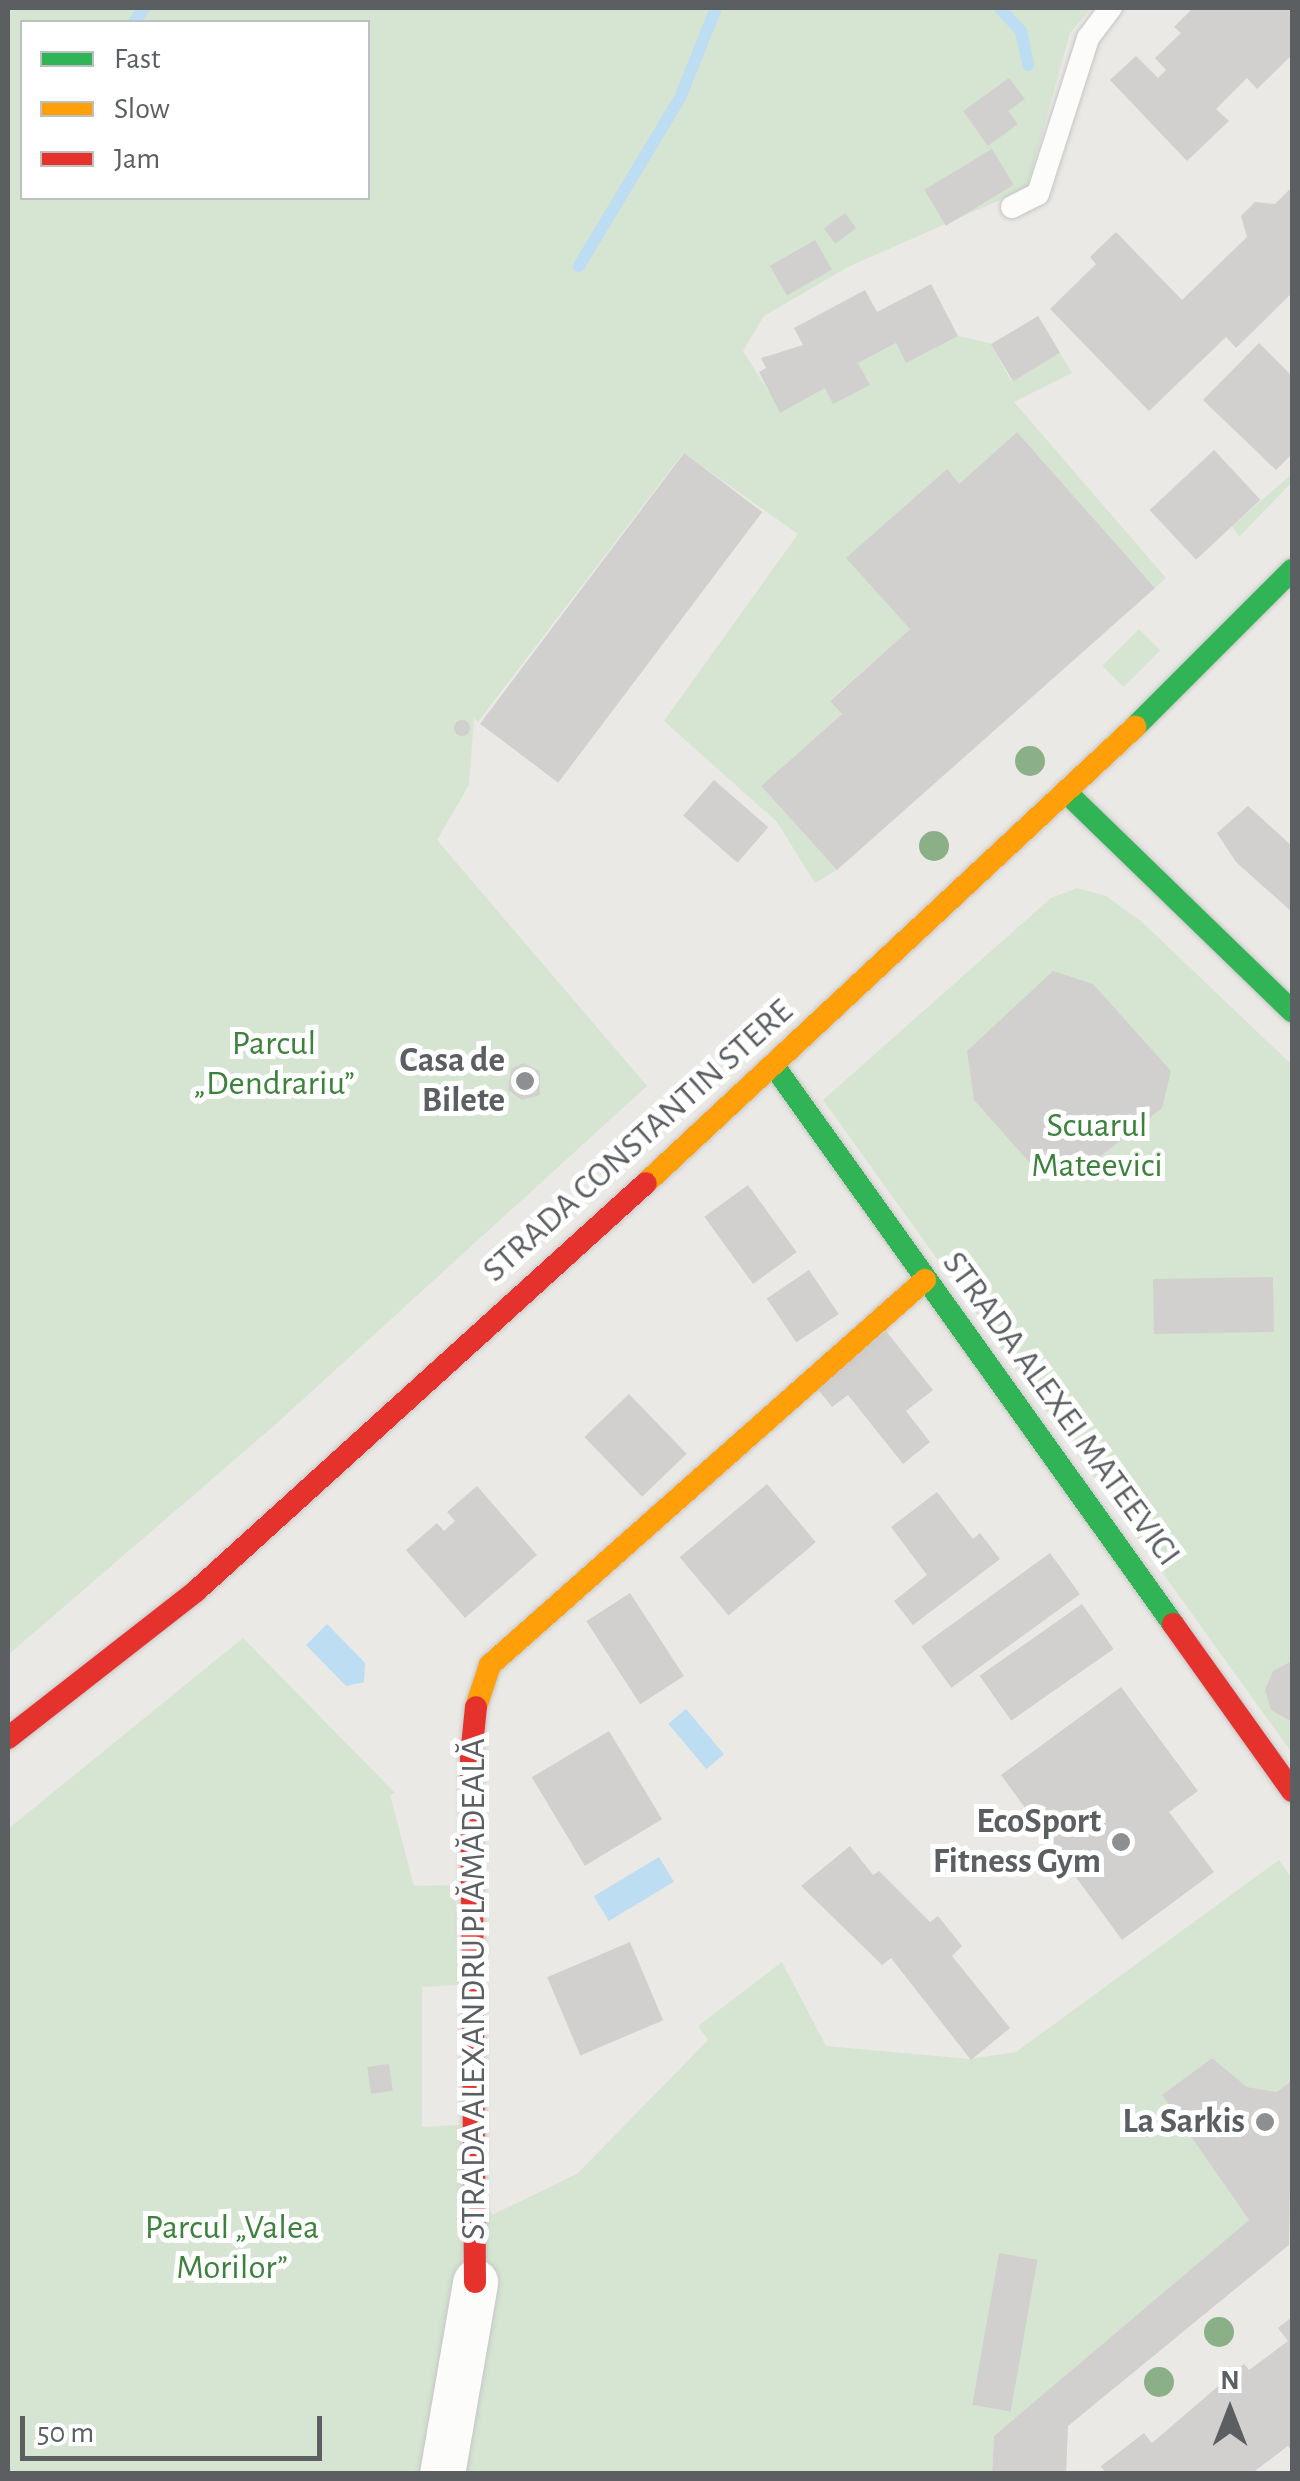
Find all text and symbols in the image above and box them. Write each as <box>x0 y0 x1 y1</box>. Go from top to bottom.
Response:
legend <box>20 20 370 200</box>
text: Fast <box>114 44 161 74</box>
text: Slow <box>114 94 170 124</box>
text: Jam <box>114 144 160 174</box>
street label: STRADA CONSTANTIN STERE <box>474 991 802 1291</box>
park label: Parcul „Dendrariu” <box>193 1023 355 1105</box>
place label: Casa de Bilete <box>400 1040 505 1122</box>
marker: Casa de Bilete <box>514 1070 536 1092</box>
park label: Scuarul Mateevici <box>1031 1105 1163 1187</box>
street label: STRADA ALEXEI MATEEVICI <box>933 1244 1189 1574</box>
street label: STRADA ALEXANDRU PLĂMĂDEALĂ <box>453 1738 495 2240</box>
place label: EcoSport Fitness Gym <box>933 1801 1101 1883</box>
marker: EcoSport Fitness Gym <box>1110 1831 1132 1853</box>
place label: La Sarkis <box>1122 2101 1245 2143</box>
marker: La Sarkis <box>1254 2111 1276 2133</box>
park label: Parcul „Valea Morilor” <box>145 2207 319 2289</box>
north arrow <box>1180 2361 1280 2461</box>
text: N <box>1220 2367 1240 2395</box>
scale bar <box>25 2396 328 2458</box>
text: 50 m <box>37 2418 94 2448</box>

